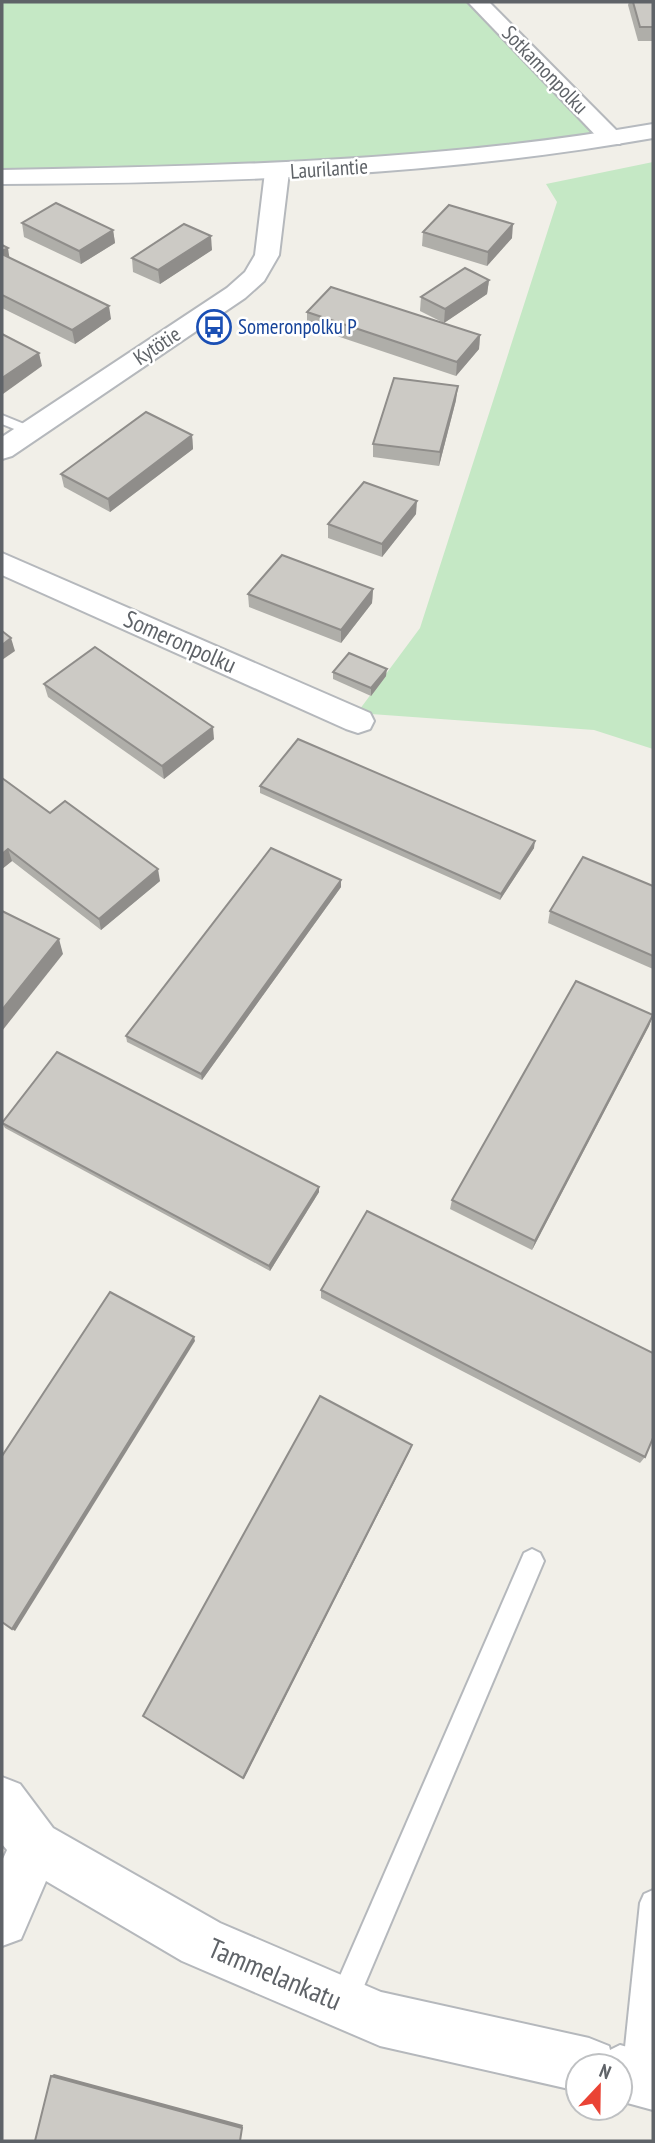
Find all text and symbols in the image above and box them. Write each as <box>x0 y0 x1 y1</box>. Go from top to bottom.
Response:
street label: Sotkamonpolku <box>496 20 594 120</box>
street label: Laurilantie <box>289 152 369 185</box>
bus stop icon: Someronpolku P <box>195 308 233 346</box>
place label: Someronpolku P <box>238 313 357 340</box>
street label: Kytötie <box>128 320 185 371</box>
street label: Someronpolku <box>119 603 241 680</box>
street label: Tammelankatu <box>203 1929 347 2018</box>
north arrow <box>564 2052 634 2122</box>
text: N <box>596 2058 615 2084</box>

